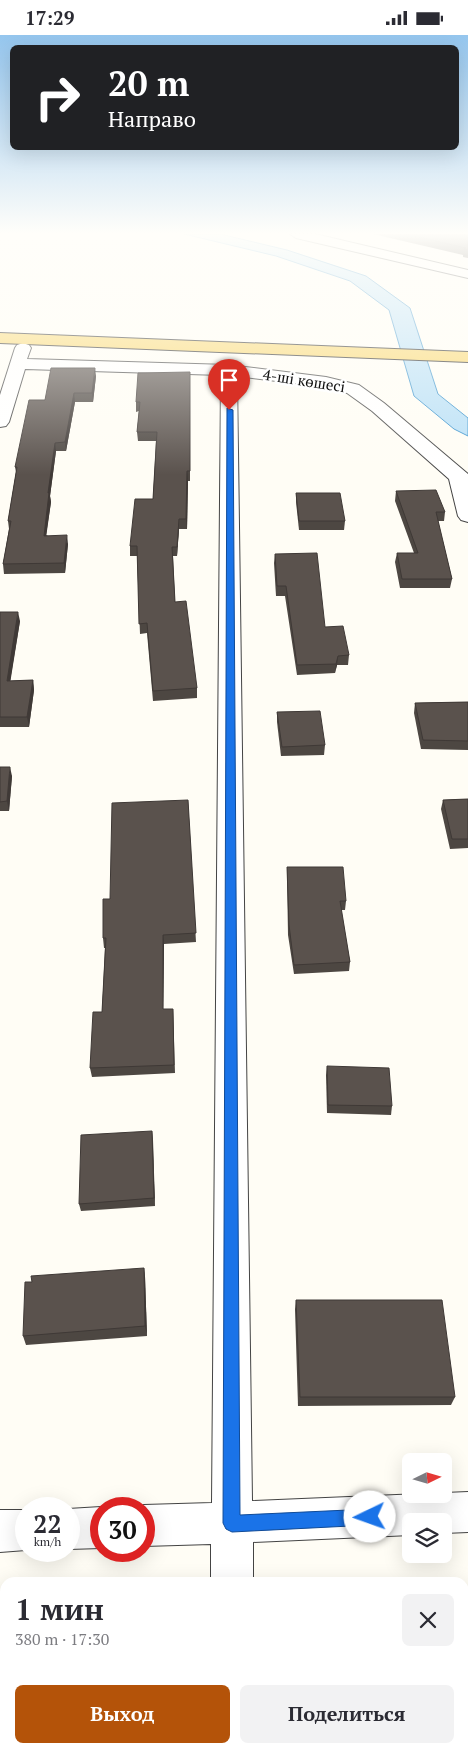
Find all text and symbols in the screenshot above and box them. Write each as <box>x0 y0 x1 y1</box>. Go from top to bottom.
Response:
text: 17:29 <box>25 5 74 30</box>
text: 20 m <box>108 60 189 106</box>
icon: right <box>25 65 90 130</box>
text: Направо <box>108 104 196 133</box>
pin <box>208 359 250 410</box>
street label: 4-ші көшесі <box>262 364 347 396</box>
icon: arrive <box>215 366 243 394</box>
north arrow <box>402 1453 452 1503</box>
map controls <box>402 1453 452 1563</box>
position arrow <box>343 1490 395 1542</box>
speed limit sign: 30 <box>90 1497 155 1562</box>
text: 22 <box>33 1507 62 1540</box>
button: layers <box>402 1513 452 1563</box>
text: km/h <box>34 1534 61 1549</box>
text: 1 мин <box>15 1589 104 1629</box>
button: close <box>402 1594 454 1646</box>
text: 380 m · 17:30 <box>15 1628 109 1650</box>
button: Выход <box>15 1685 230 1743</box>
button: Поделиться <box>240 1685 454 1743</box>

